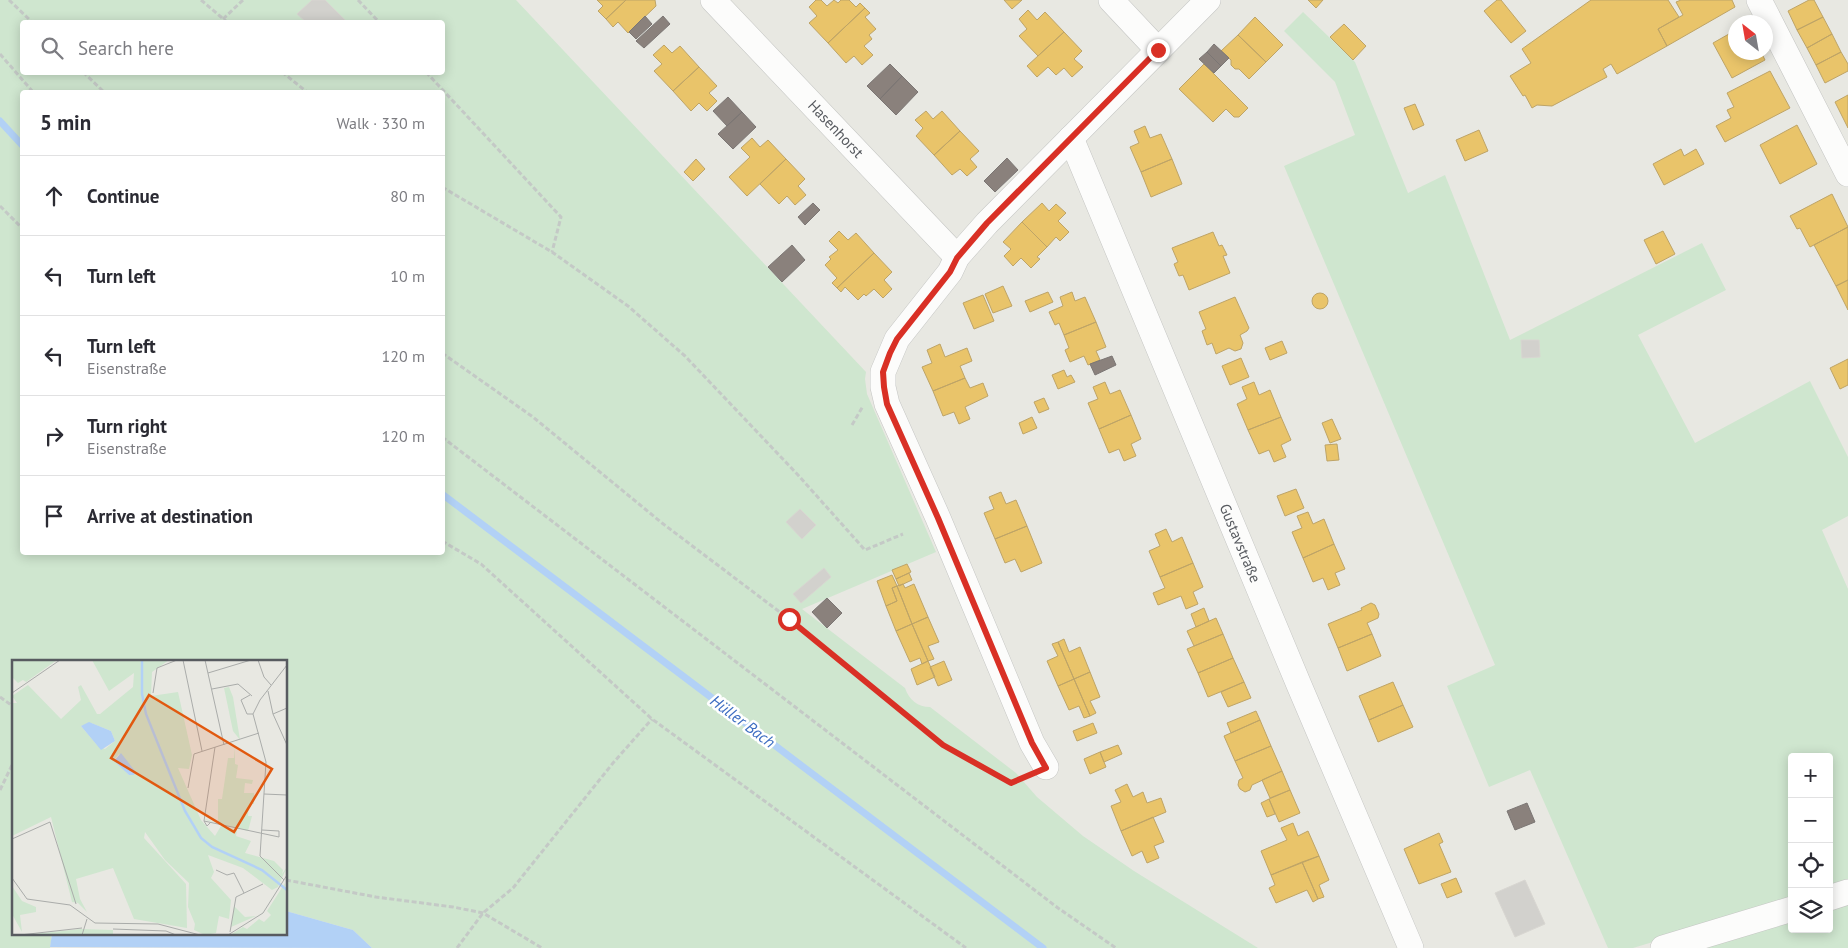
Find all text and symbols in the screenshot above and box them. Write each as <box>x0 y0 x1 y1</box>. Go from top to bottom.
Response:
north arrow <box>1728 15 1773 60</box>
search box <box>20 20 445 75</box>
icon: search <box>38 34 66 62</box>
text: Search here <box>78 36 174 60</box>
route end <box>1147 39 1170 62</box>
street label: Hasenhorst <box>804 96 868 162</box>
text: 5 min <box>40 109 91 136</box>
text: Walk · 330 m <box>336 113 425 133</box>
icon: ahead <box>40 182 68 210</box>
text: Continue <box>87 184 159 208</box>
text: 80 m <box>390 186 425 206</box>
icon: left <box>40 262 68 290</box>
text: Turn left <box>87 264 156 288</box>
text: 10 m <box>390 266 425 286</box>
text: Turn left <box>87 334 156 358</box>
icon: left <box>40 342 68 370</box>
text: 120 m <box>382 346 425 366</box>
text: Eisenstraße <box>87 358 167 378</box>
text: Turn right <box>87 414 167 438</box>
icon: right <box>40 422 68 450</box>
text: 120 m <box>382 426 425 446</box>
text: Eisenstraße <box>87 438 167 458</box>
street label: Gustavstraße <box>1215 501 1265 585</box>
icon: arrive <box>40 502 68 530</box>
text: Arrive at destination <box>87 504 253 528</box>
route start <box>778 608 801 631</box>
inset map <box>12 660 288 936</box>
water label: Hüller Bach <box>707 690 779 752</box>
map controls <box>1788 753 1833 933</box>
button: + <box>1788 753 1833 798</box>
button: − <box>1788 798 1833 843</box>
button: locate <box>1788 843 1833 888</box>
button: layers <box>1788 888 1833 933</box>

